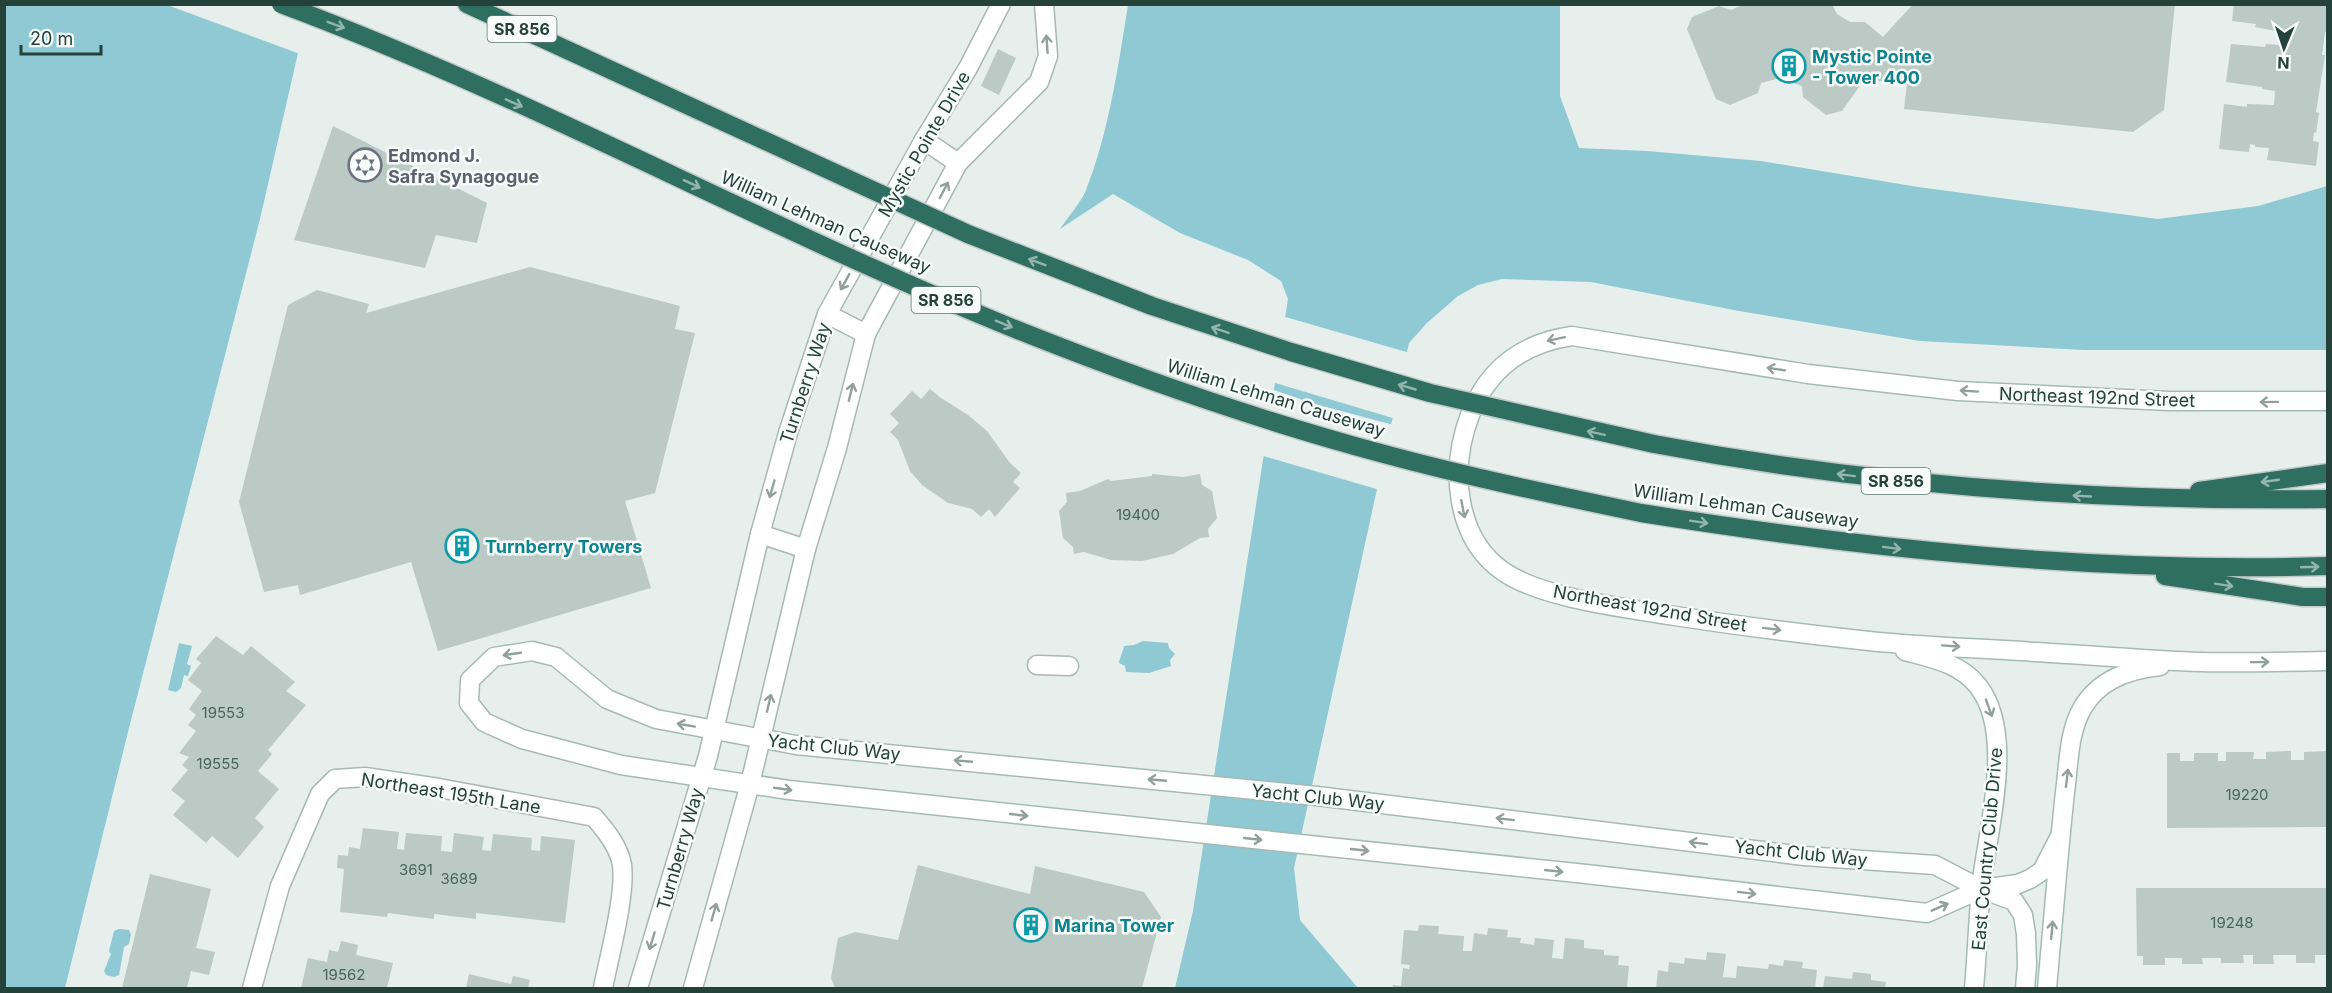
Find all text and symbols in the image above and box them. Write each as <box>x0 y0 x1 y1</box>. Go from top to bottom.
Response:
road number: SR 856 <box>488 16 556 42</box>
scale bar <box>21 18 100 56</box>
north arrow <box>2254 18 2314 78</box>
one-way arrow <box>326 20 344 31</box>
text: 20 m <box>30 28 73 49</box>
one-way arrow <box>1041 34 1052 54</box>
place label: Mystic Pointe - Tower 400 <box>1812 46 1932 88</box>
building icon: Mystic Pointe - Tower 400 <box>1771 48 1807 84</box>
text: N <box>2277 53 2290 73</box>
street label: Mystic Pointe Drive <box>874 67 974 221</box>
one-way arrow <box>505 98 523 109</box>
place label: Edmond J. Safra Synagogue <box>388 145 539 187</box>
synagogue icon: Edmond J. Safra Synagogue <box>347 147 383 183</box>
street label: William Lehman Causeway <box>718 166 934 278</box>
one-way arrow <box>682 179 700 191</box>
one-way arrow <box>939 181 950 199</box>
one-way arrow <box>1029 256 1047 267</box>
one-way arrow <box>839 273 851 290</box>
road number: SR 856 <box>912 287 980 313</box>
one-way arrow <box>994 319 1012 330</box>
street label: Turnberry Way <box>776 320 834 446</box>
one-way arrow <box>1212 323 1230 334</box>
one-way arrow <box>1547 334 1566 345</box>
street label: William Lehman Causeway <box>1164 355 1388 441</box>
one-way arrow <box>1766 363 1786 374</box>
one-way arrow <box>1398 380 1417 392</box>
one-way arrow <box>846 382 858 401</box>
street label: Northeast 192nd Street <box>1999 383 2195 411</box>
one-way arrow <box>1960 386 1980 397</box>
one-way arrow <box>2260 396 2280 408</box>
one-way arrow <box>1587 426 1606 438</box>
road number: SR 856 <box>1862 468 1930 494</box>
one-way arrow <box>1836 469 1856 480</box>
one-way arrow <box>2260 475 2280 486</box>
one-way arrow <box>766 479 778 498</box>
street label: William Lehman Causeway <box>1632 480 1860 532</box>
one-way arrow <box>2072 490 2092 501</box>
one-way arrow <box>1458 498 1469 518</box>
house number: 19400 <box>1116 505 1160 524</box>
one-way arrow <box>1688 517 1708 528</box>
building icon: Turnberry Towers <box>444 528 480 564</box>
place label: Turnberry Towers <box>485 536 642 557</box>
one-way arrow <box>1881 543 1901 554</box>
one-way arrow <box>2299 561 2319 573</box>
one-way arrow <box>2214 580 2234 591</box>
street label: Northeast 192nd Street <box>1552 581 1749 635</box>
one-way arrow <box>1762 624 1781 635</box>
one-way arrow <box>1940 641 1960 652</box>
one-way arrow <box>503 649 522 660</box>
one-way arrow <box>2250 656 2270 668</box>
one-way arrow <box>764 694 776 713</box>
one-way arrow <box>1984 698 1995 717</box>
house number: 19553 <box>202 703 244 722</box>
one-way arrow <box>677 719 697 730</box>
street label: Yacht Club Way <box>766 730 902 764</box>
street label: East Country Club Drive <box>1968 747 2006 951</box>
house number: 19555 <box>197 754 239 773</box>
one-way arrow <box>953 755 973 766</box>
street label: Northeast 195th Lane <box>360 768 542 818</box>
one-way arrow <box>2062 768 2073 788</box>
one-way arrow <box>1147 774 1167 785</box>
street label: Yacht Club Way <box>1250 780 1386 814</box>
one-way arrow <box>773 784 792 795</box>
street label: Turnberry Way <box>653 785 707 913</box>
house number: 19220 <box>2225 785 2269 804</box>
one-way arrow <box>1008 810 1028 821</box>
one-way arrow <box>1496 813 1515 824</box>
one-way arrow <box>1242 834 1262 845</box>
street label: Yacht Club Way <box>1733 836 1869 870</box>
one-way arrow <box>1689 837 1709 848</box>
one-way arrow <box>1349 845 1369 856</box>
house number: 3691 <box>399 860 433 879</box>
one-way arrow <box>1543 866 1563 877</box>
house number: 3689 <box>440 869 478 888</box>
one-way arrow <box>1737 887 1757 898</box>
one-way arrow <box>1931 901 1949 912</box>
one-way arrow <box>709 903 720 922</box>
building icon: Marina Tower <box>1013 907 1049 943</box>
house number: 19248 <box>2210 913 2254 932</box>
place label: Marina Tower <box>1054 915 1174 936</box>
one-way arrow <box>2047 921 2058 941</box>
one-way arrow <box>646 931 657 950</box>
house number: 19562 <box>323 965 365 984</box>

